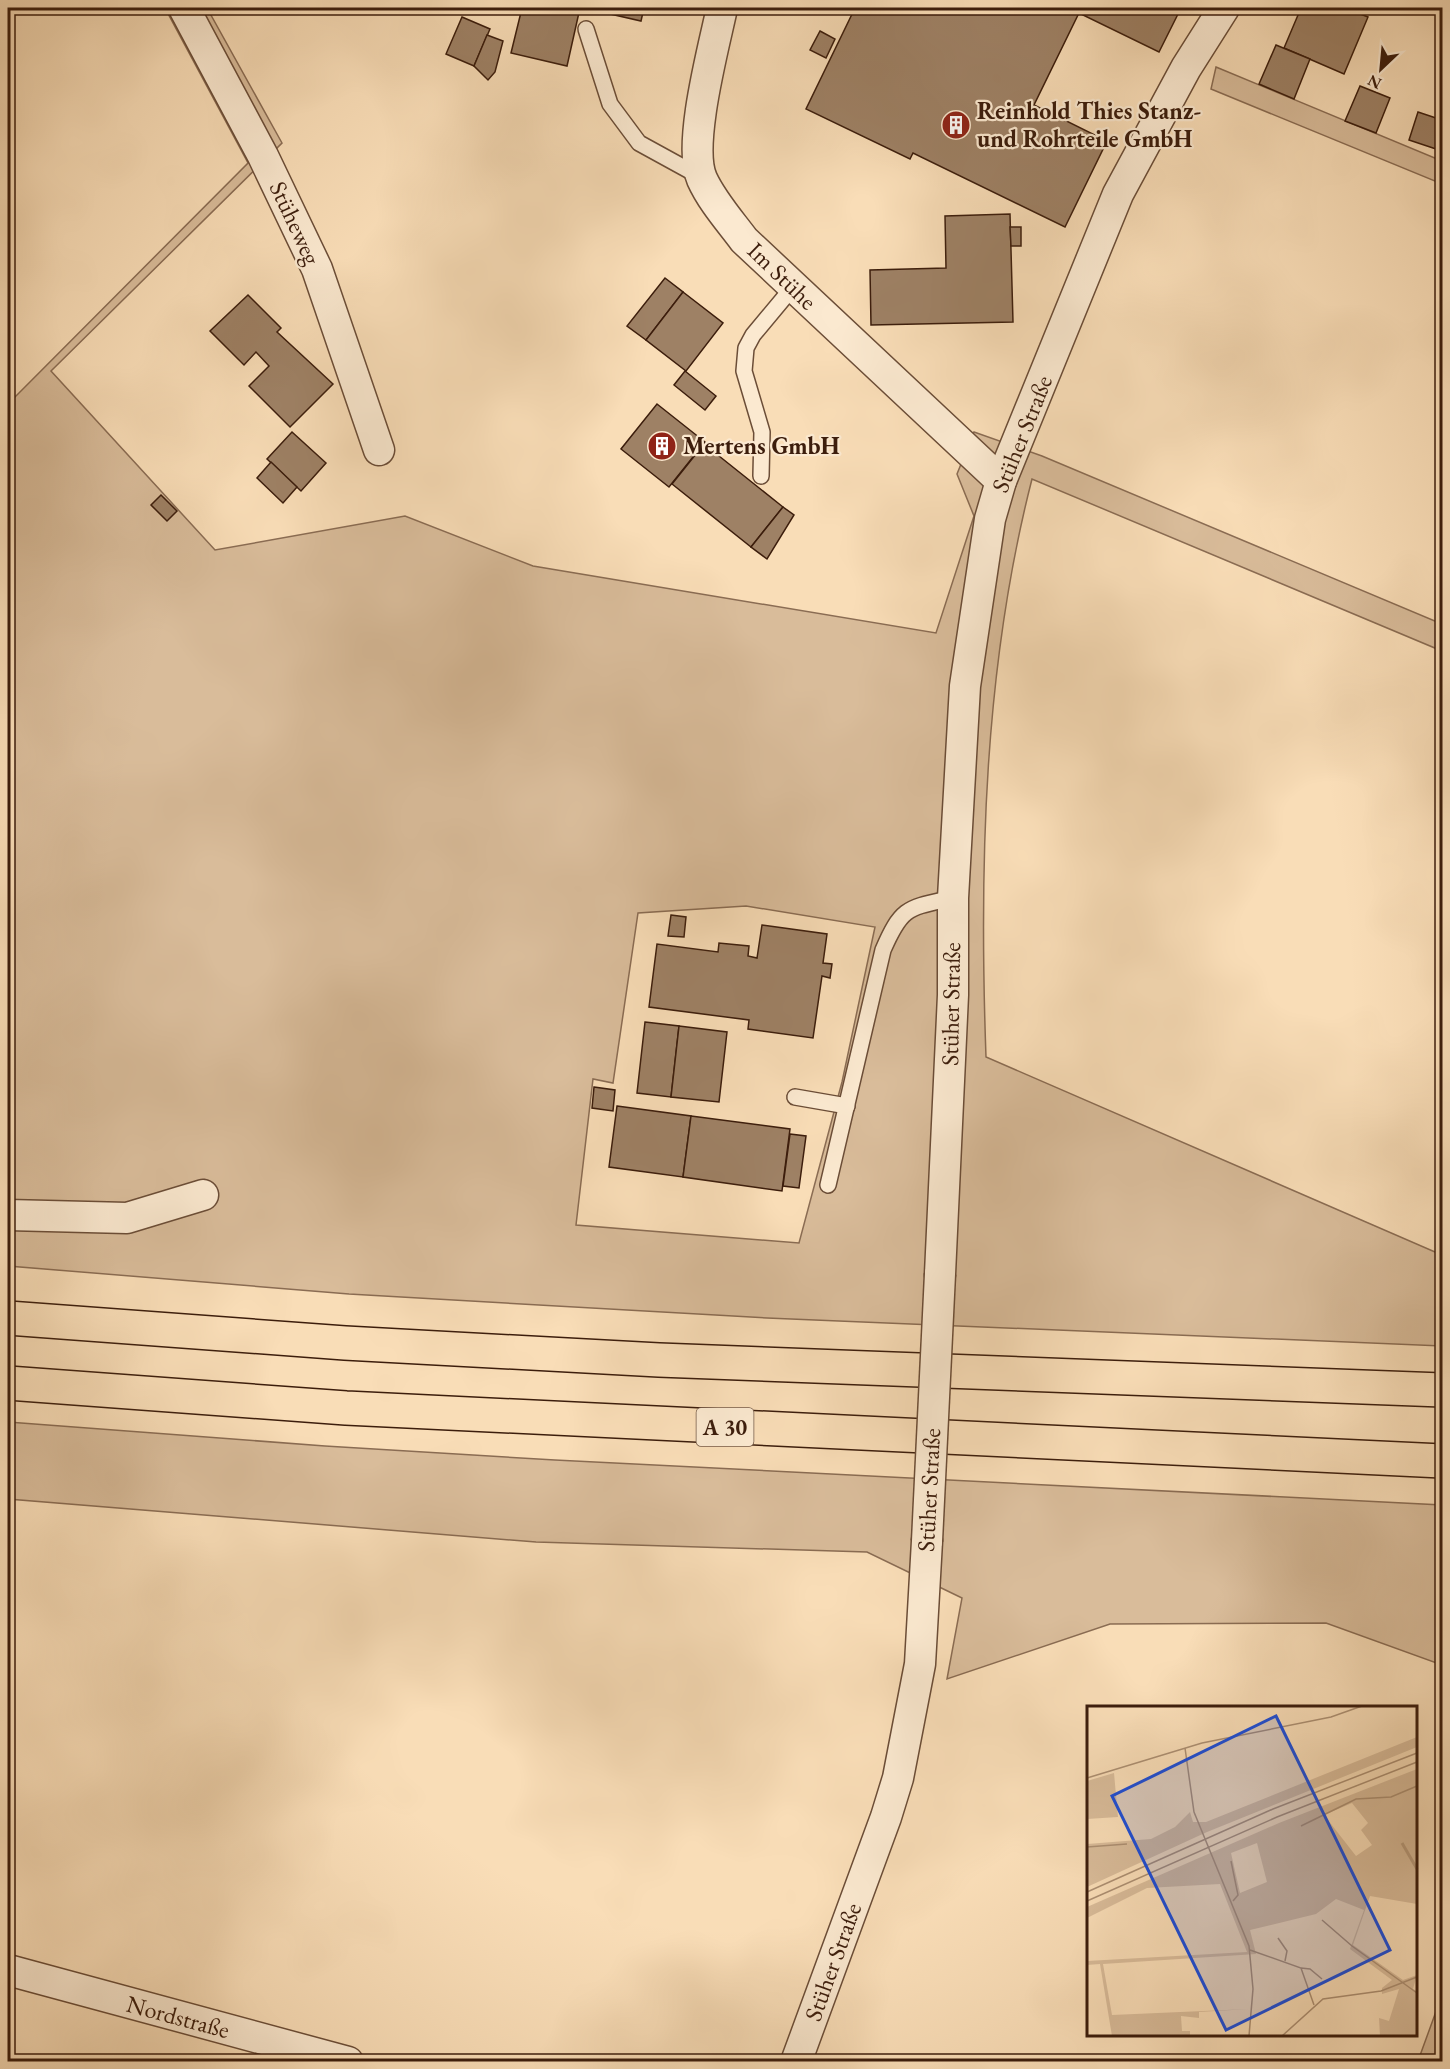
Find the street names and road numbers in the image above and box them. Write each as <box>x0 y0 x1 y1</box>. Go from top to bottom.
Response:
street label: Stüheweg <box>263 176 328 270</box>
street label: Im Stühe <box>741 235 824 316</box>
street label: Stüher Straße <box>984 371 1059 497</box>
street label: Stüher Straße <box>934 942 967 1066</box>
road number: A 30 <box>696 1408 754 1446</box>
street label: Stüher Straße <box>910 1427 947 1553</box>
street label: Stüher Straße <box>797 1898 868 2025</box>
street label: Nordstraße <box>123 1988 233 2045</box>

